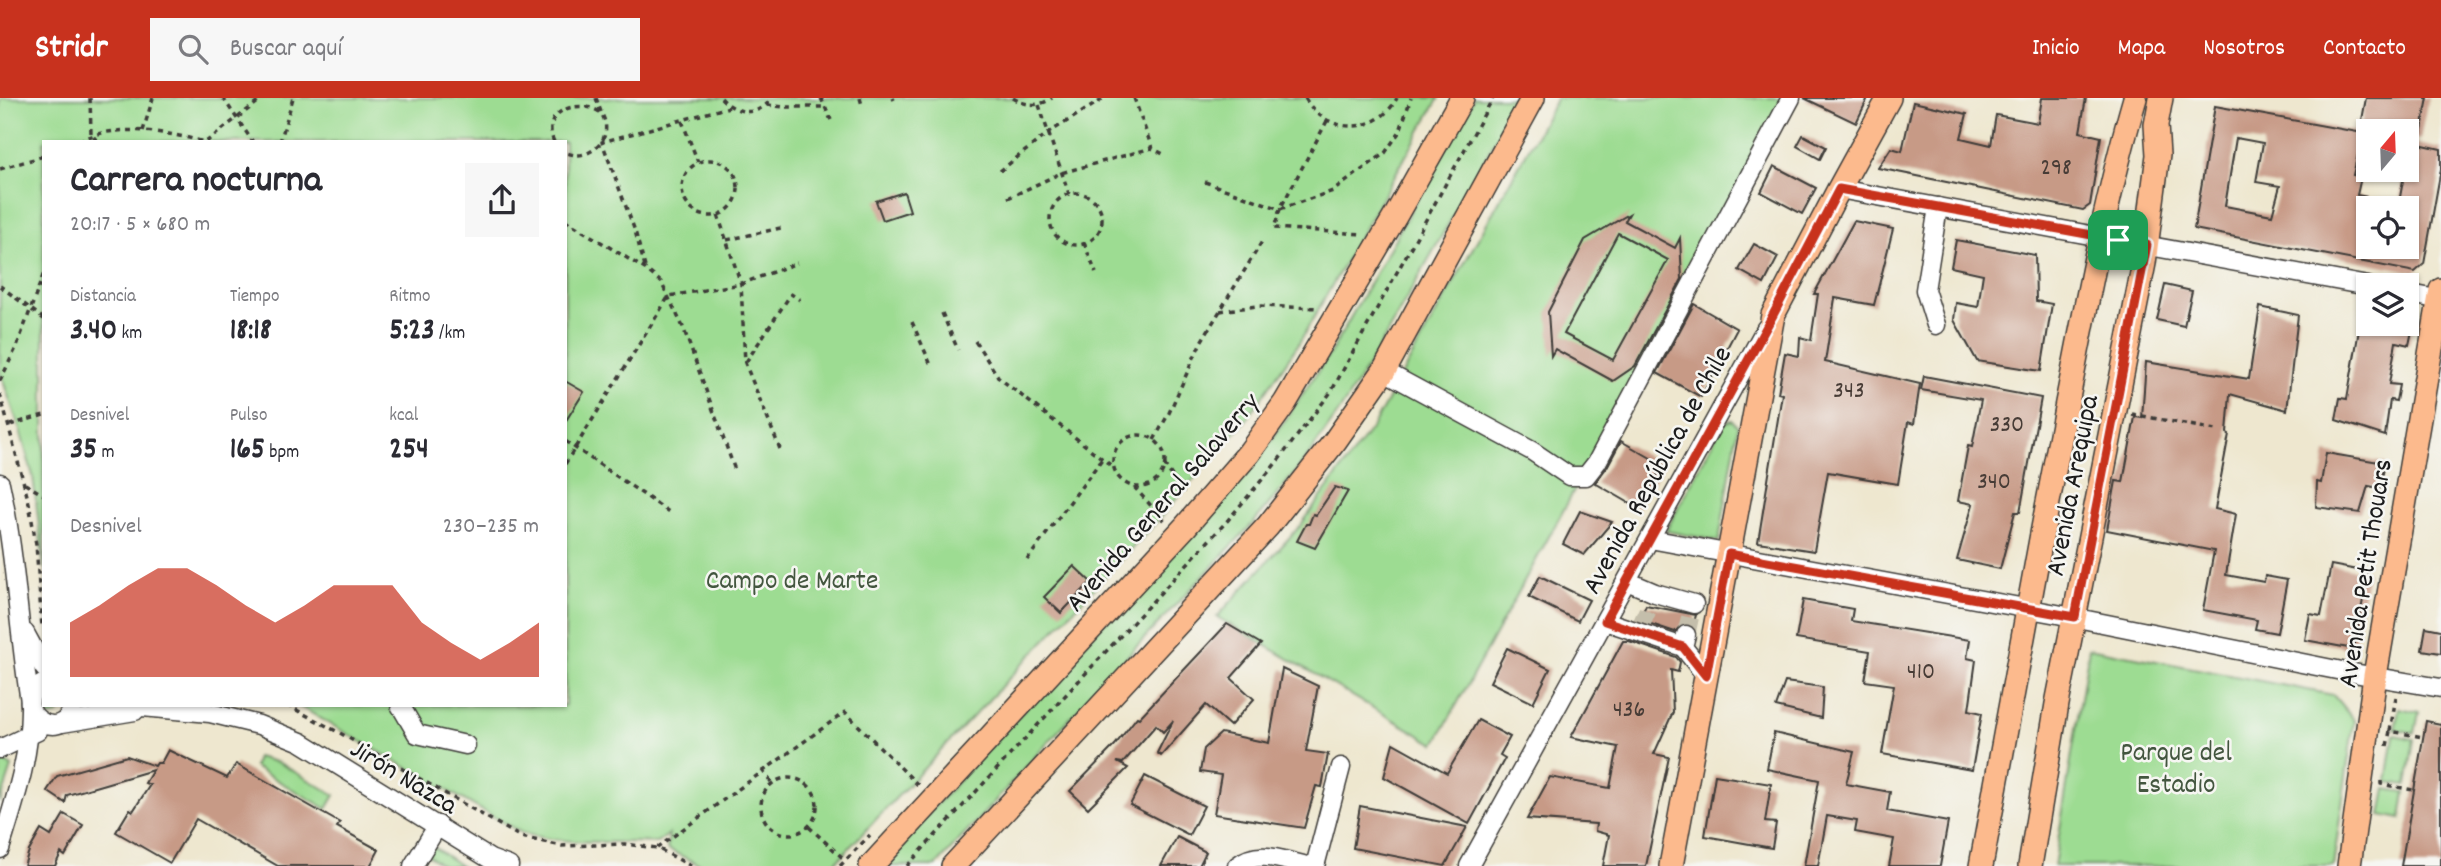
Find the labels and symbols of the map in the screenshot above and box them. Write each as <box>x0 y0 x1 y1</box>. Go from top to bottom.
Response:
north arrow <box>2356 119 2418 182</box>
house number: 298 <box>2040 152 2072 186</box>
pin <box>2088 210 2148 270</box>
street label: Avenida República de Chile <box>1574 340 1744 603</box>
house number: 343 <box>1833 375 1865 409</box>
street label: Avenida General Salaverry <box>1058 385 1272 623</box>
street label: Avenida Arequipa <box>2038 391 2112 580</box>
house number: 330 <box>1990 409 2024 443</box>
street label: Avenida Petit Thouars <box>2330 457 2406 691</box>
house number: 340 <box>1977 466 2011 500</box>
park label: Campo de Marte <box>706 563 878 603</box>
house number: 410 <box>1907 656 1935 690</box>
house number: 436 <box>1613 694 1645 728</box>
street label: Jirón Nazca <box>341 731 465 828</box>
park label: Parque del Estadio <box>2120 735 2232 807</box>

